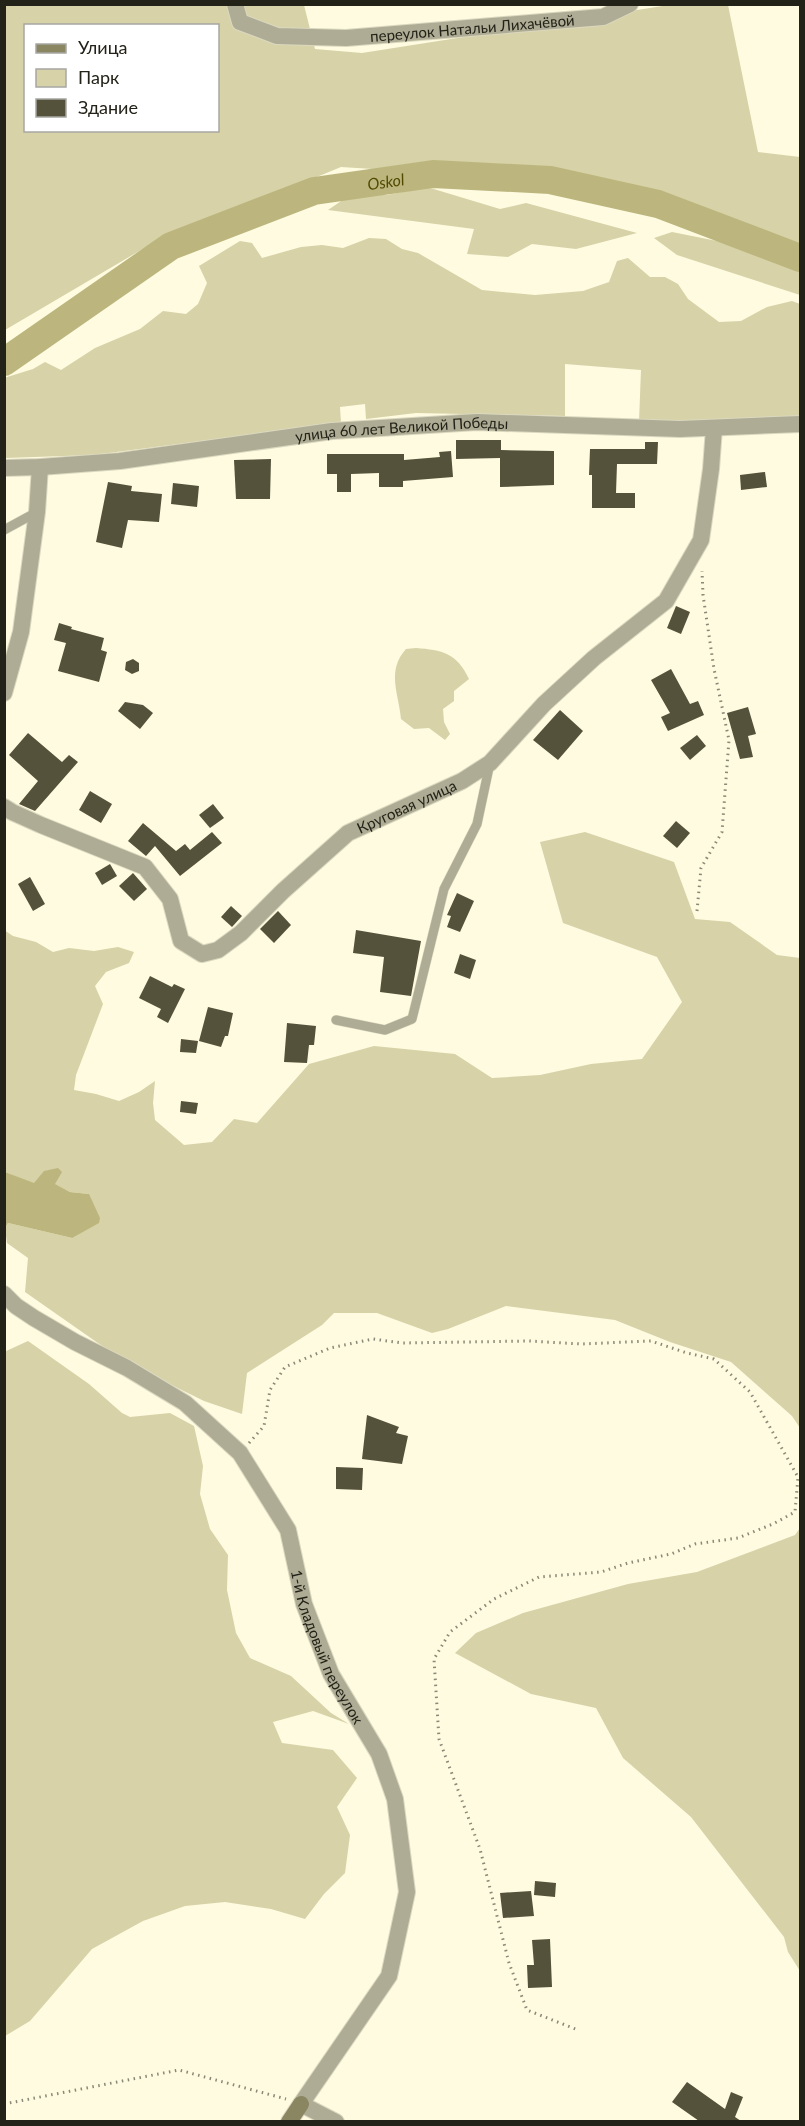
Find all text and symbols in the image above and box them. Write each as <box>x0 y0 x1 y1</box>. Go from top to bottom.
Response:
street label: переулок Натальи Лихачёвой <box>369 10 575 45</box>
legend <box>24 24 219 132</box>
text: Улица <box>78 36 128 58</box>
text: Парк <box>78 66 120 88</box>
text: Здание <box>78 96 138 118</box>
water label: Oskol <box>366 169 406 193</box>
street label: улица 60 лет Великой Победы <box>294 413 508 445</box>
street label: Круговая улица <box>354 776 459 837</box>
street label: 1-й Кладовый переулок <box>288 1568 368 1727</box>

